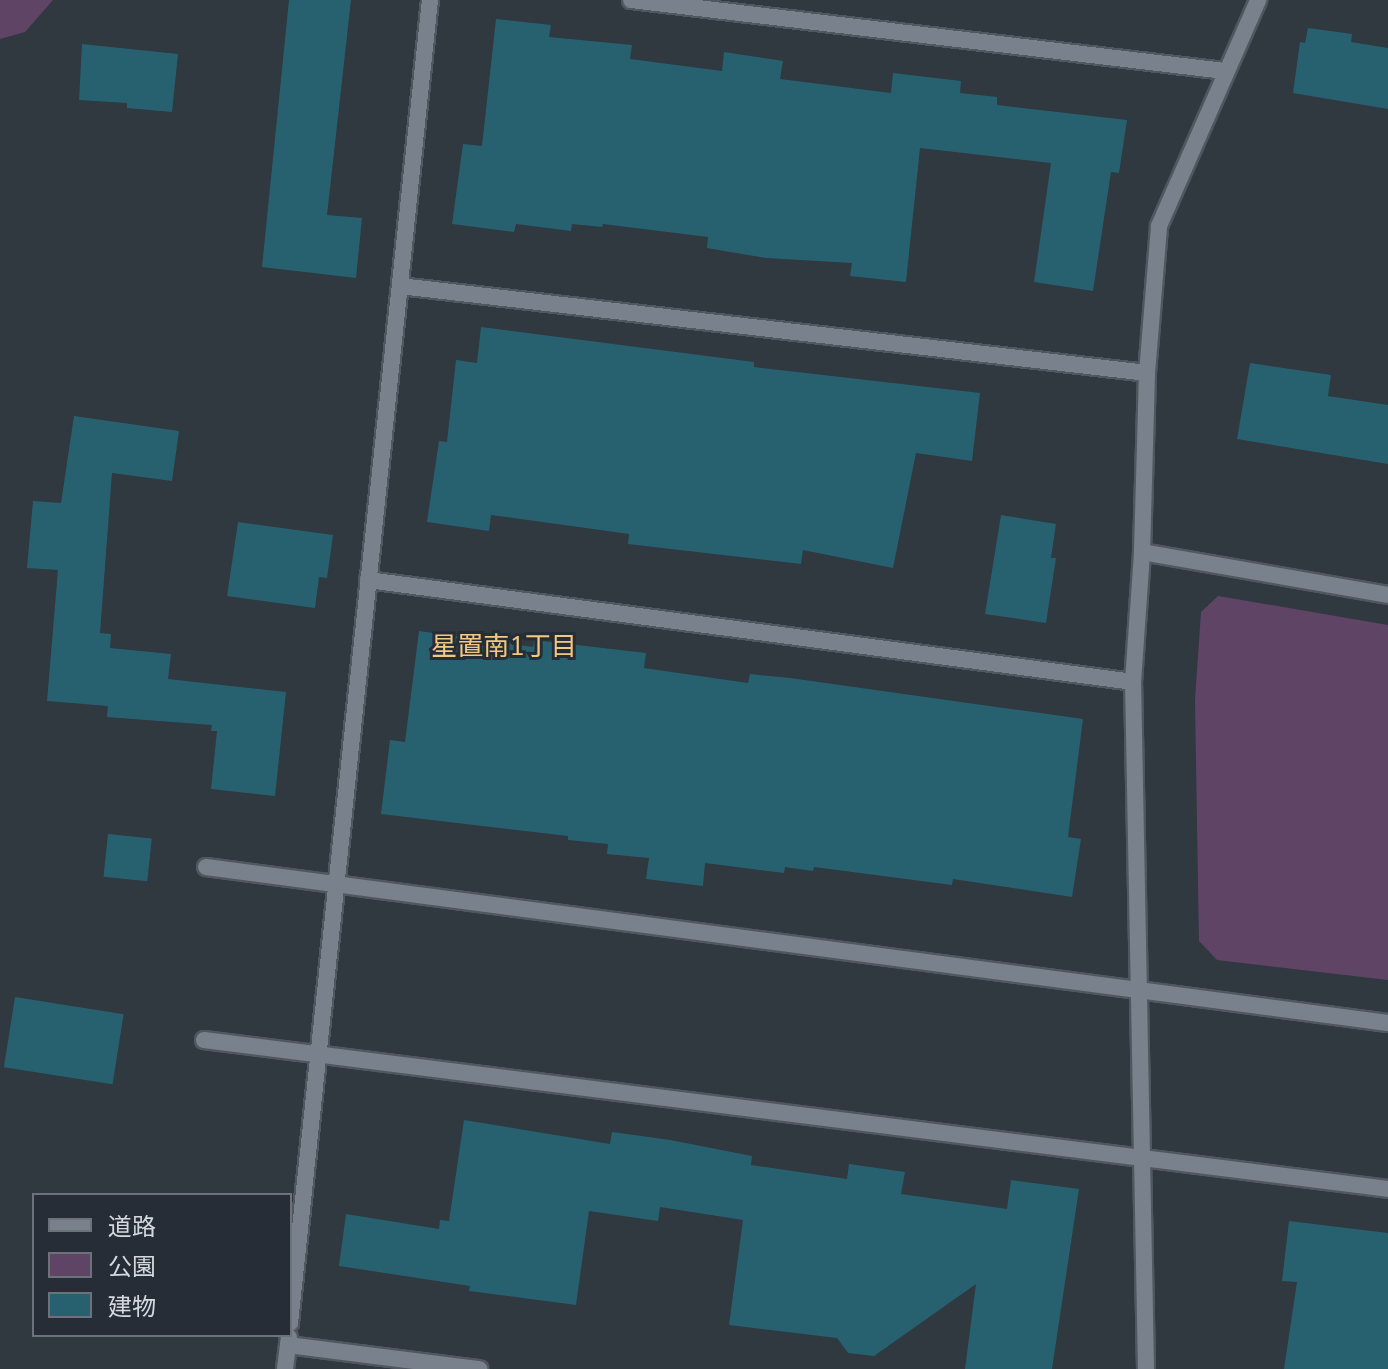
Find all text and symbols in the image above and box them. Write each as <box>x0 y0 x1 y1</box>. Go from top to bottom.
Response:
district label: 星置南1丁目 <box>431 631 577 663</box>
legend <box>32 1193 292 1337</box>
text: 道路 <box>108 1211 156 1243</box>
text: 公園 <box>108 1251 156 1283</box>
text: 建物 <box>108 1291 156 1323</box>

